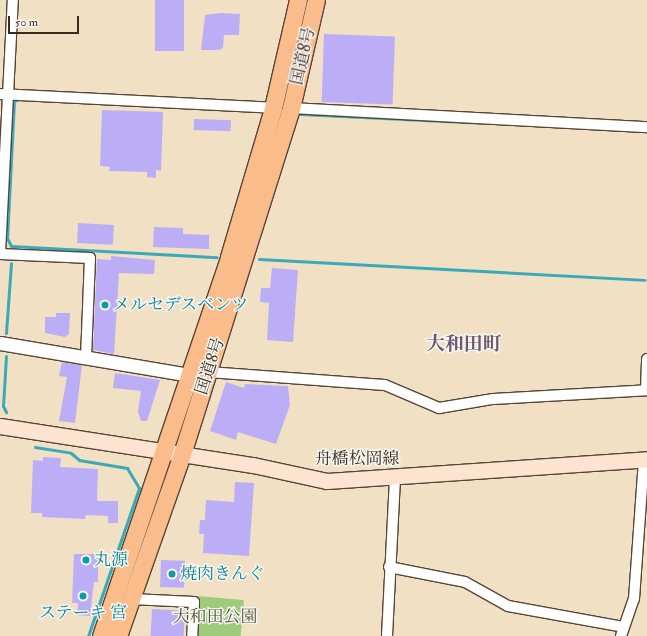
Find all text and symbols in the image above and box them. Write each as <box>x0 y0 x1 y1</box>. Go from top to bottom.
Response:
scale bar <box>10 8 81 34</box>
text: 50 m <box>15 15 38 30</box>
street label: 国道8号 <box>286 25 320 87</box>
place label: メルセデスベンツ <box>113 295 249 315</box>
marker: メルセデスベンツ <box>100 300 110 310</box>
district label: 大和田町 <box>426 334 502 356</box>
street label: 国道8号 <box>191 335 229 397</box>
street label: 舟橋松岡線 <box>315 449 399 469</box>
place label: 丸源 <box>94 550 128 570</box>
marker: 丸源 <box>81 555 91 565</box>
place label: 焼肉きんぐ <box>180 564 265 584</box>
marker: 焼肉きんぐ <box>167 569 177 579</box>
marker: ステーキ 宮 <box>78 591 88 601</box>
place label: ステーキ 宮 <box>39 603 127 623</box>
park label: 大和田公園 <box>173 607 257 627</box>

